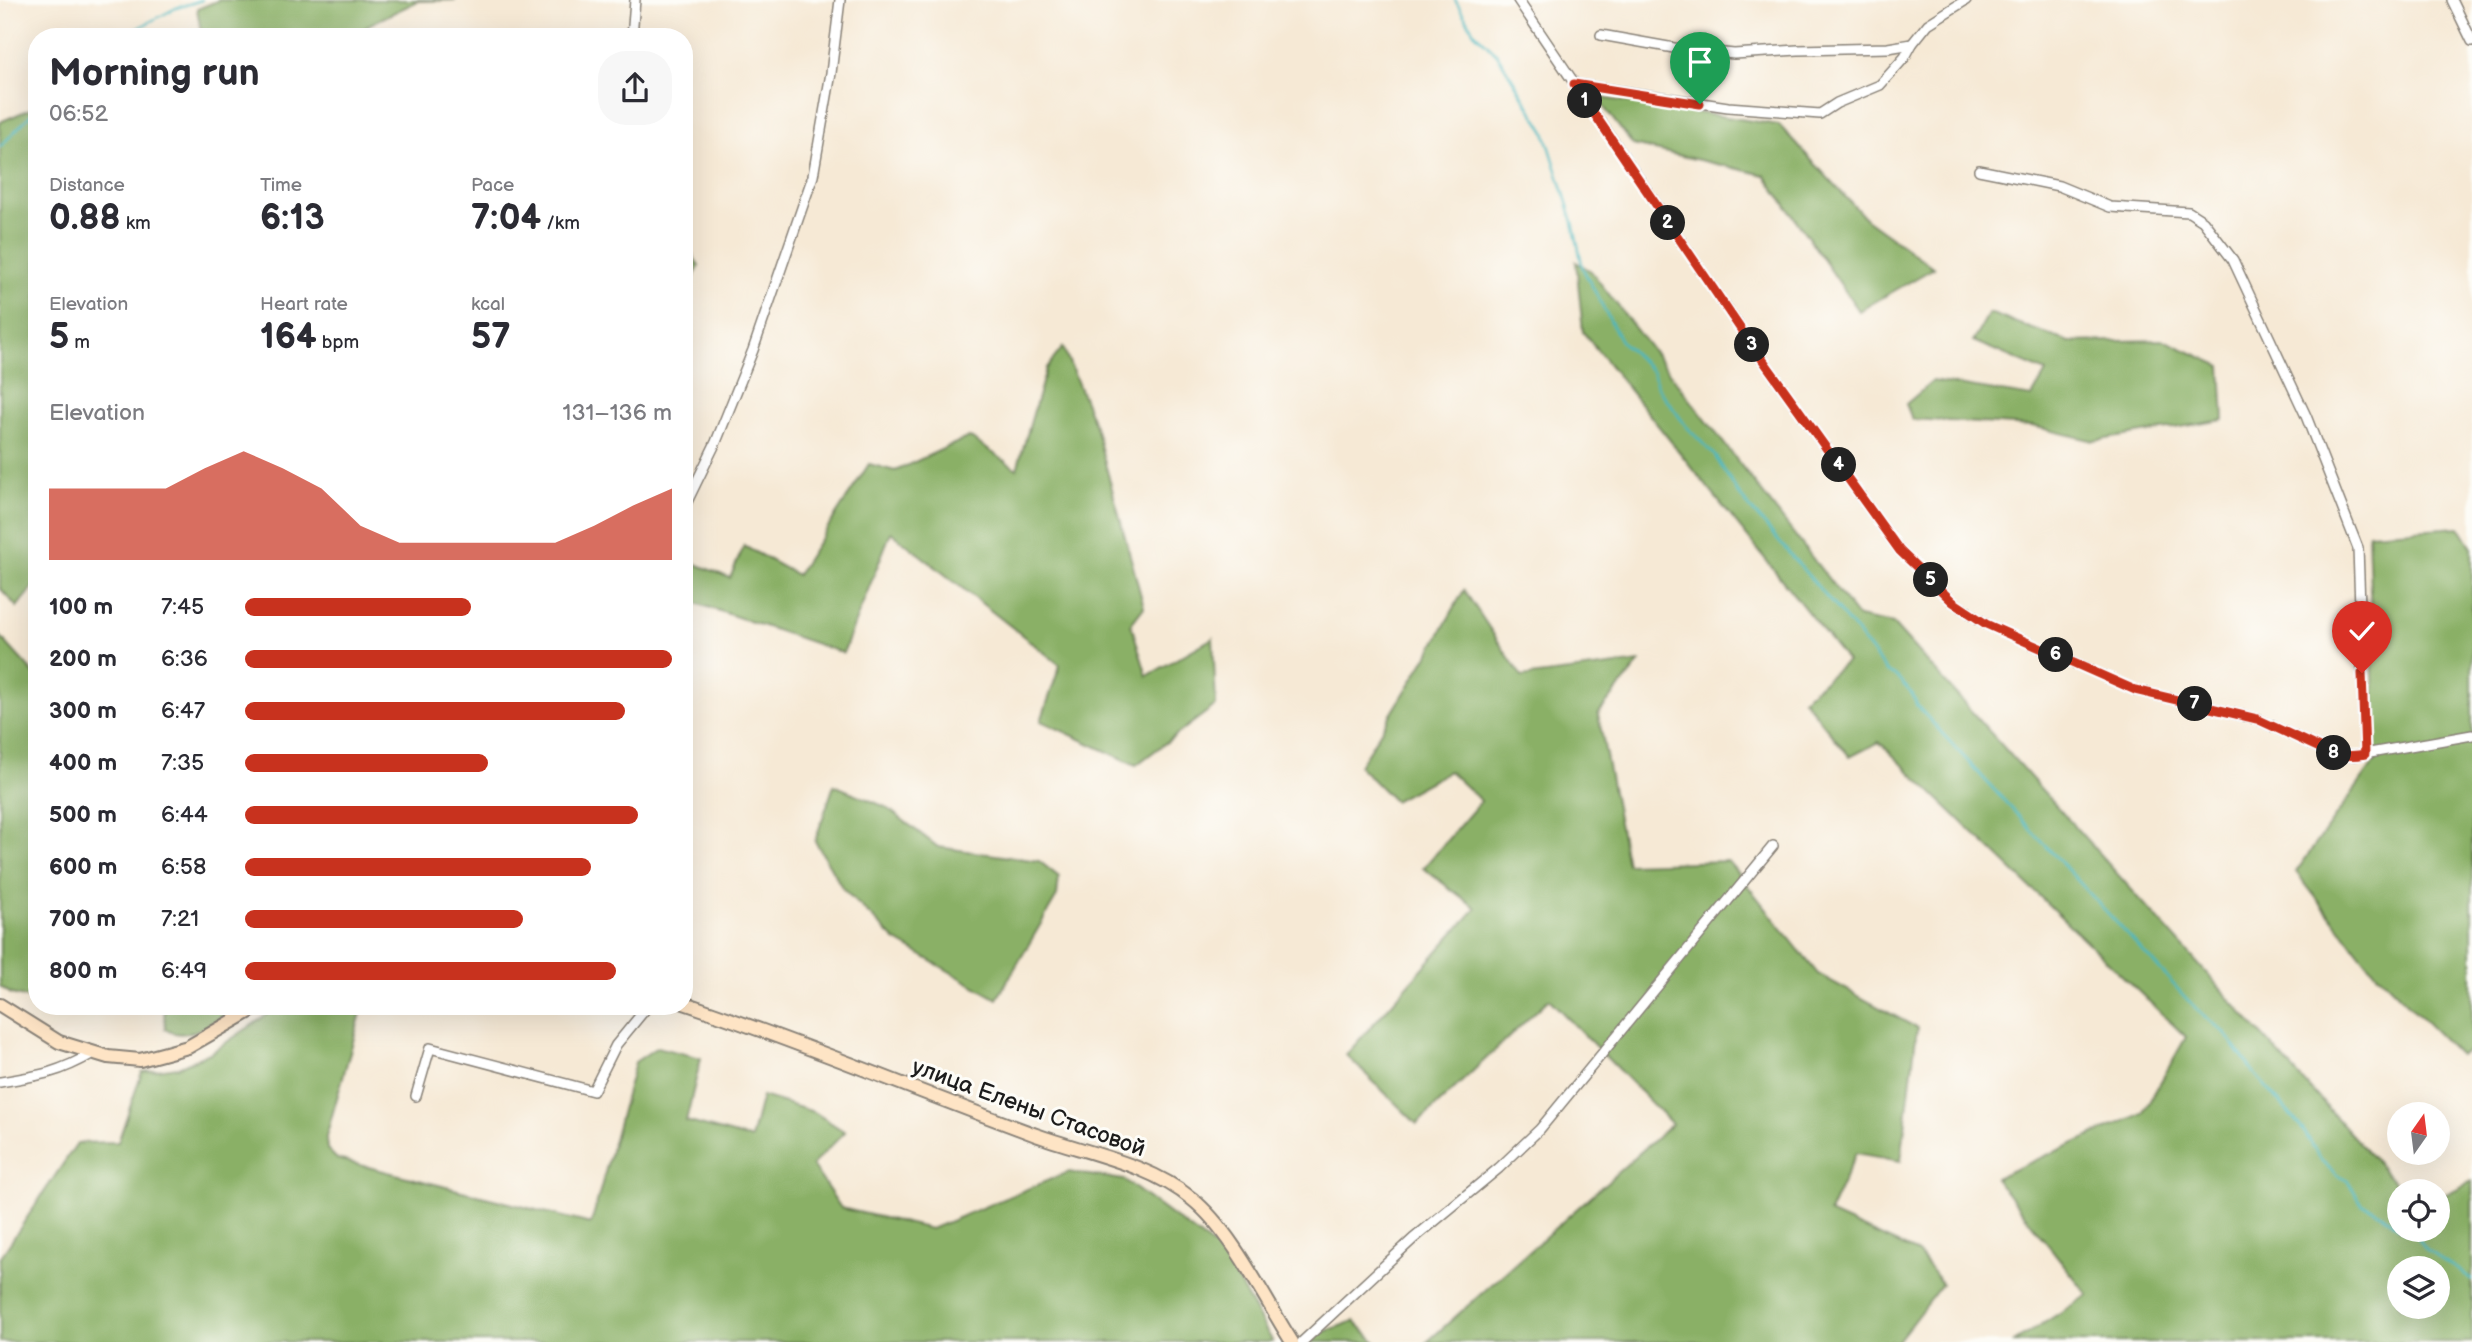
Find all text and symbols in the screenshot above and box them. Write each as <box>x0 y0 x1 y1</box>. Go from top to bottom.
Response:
pin <box>1670 32 1730 104</box>
icon: arrive <box>1681 43 1719 81</box>
text: Morning run <box>49 51 260 96</box>
button: share <box>598 51 672 125</box>
pin: 1 <box>1568 84 1602 119</box>
text: 1 <box>1581 89 1589 112</box>
text: 06:52 <box>49 100 108 128</box>
text: Distance <box>49 174 125 197</box>
text: Time <box>260 174 302 197</box>
text: Pace <box>471 174 514 197</box>
text: 0.88 <box>49 197 121 240</box>
text: 6:13 <box>260 197 325 240</box>
text: 7:04 <box>471 197 541 240</box>
pin: 2 <box>1650 206 1686 241</box>
text: 2 <box>1662 211 1673 234</box>
text: km <box>121 212 151 235</box>
text: /km <box>541 212 580 235</box>
text: Elevation <box>49 293 128 316</box>
text: Heart rate <box>260 293 348 316</box>
text: kcal <box>471 293 505 316</box>
text: 5 <box>49 316 69 359</box>
text: 164 <box>260 316 317 359</box>
text: 57 <box>471 316 511 359</box>
pin: 3 <box>1734 328 1770 362</box>
text: m <box>69 331 90 354</box>
text: bpm <box>317 331 359 354</box>
text: 3 <box>1746 333 1757 356</box>
text: Elevation <box>49 399 145 427</box>
text: 131–136 m <box>563 399 672 427</box>
pin: 4 <box>1822 448 1856 482</box>
text: 4 <box>1833 453 1844 476</box>
pin: 5 <box>1913 562 1948 598</box>
text: 5 <box>1925 568 1936 591</box>
text: 100 m <box>49 593 113 621</box>
text: 7:45 <box>161 593 204 621</box>
pin <box>2332 601 2392 673</box>
icon: check <box>2343 612 2381 650</box>
pin: 6 <box>2038 638 2074 672</box>
text: 6 <box>2050 643 2061 666</box>
text: 200 m <box>49 645 117 673</box>
text: 6:36 <box>161 645 208 673</box>
pin: 7 <box>2178 686 2212 722</box>
text: 7 <box>2189 692 2200 715</box>
text: 300 m <box>49 697 117 725</box>
text: 6:47 <box>161 697 205 725</box>
pin: 8 <box>2316 736 2352 770</box>
text: 8 <box>2328 741 2339 764</box>
text: 400 m <box>49 749 117 777</box>
text: 7:35 <box>161 749 204 777</box>
text: 500 m <box>49 801 117 829</box>
text: 6:44 <box>161 801 208 829</box>
text: 600 m <box>49 853 117 881</box>
text: 6:58 <box>161 853 206 881</box>
text: 700 m <box>49 905 116 933</box>
text: 7:21 <box>161 905 199 933</box>
text: 800 m <box>49 957 117 985</box>
text: 6:49 <box>161 957 207 985</box>
street label: улица Елены Стасовой <box>908 1053 1149 1163</box>
north arrow <box>2387 1102 2450 1166</box>
map controls <box>2387 1102 2450 1319</box>
button: locate <box>2387 1179 2450 1242</box>
button: layers <box>2387 1256 2450 1319</box>

